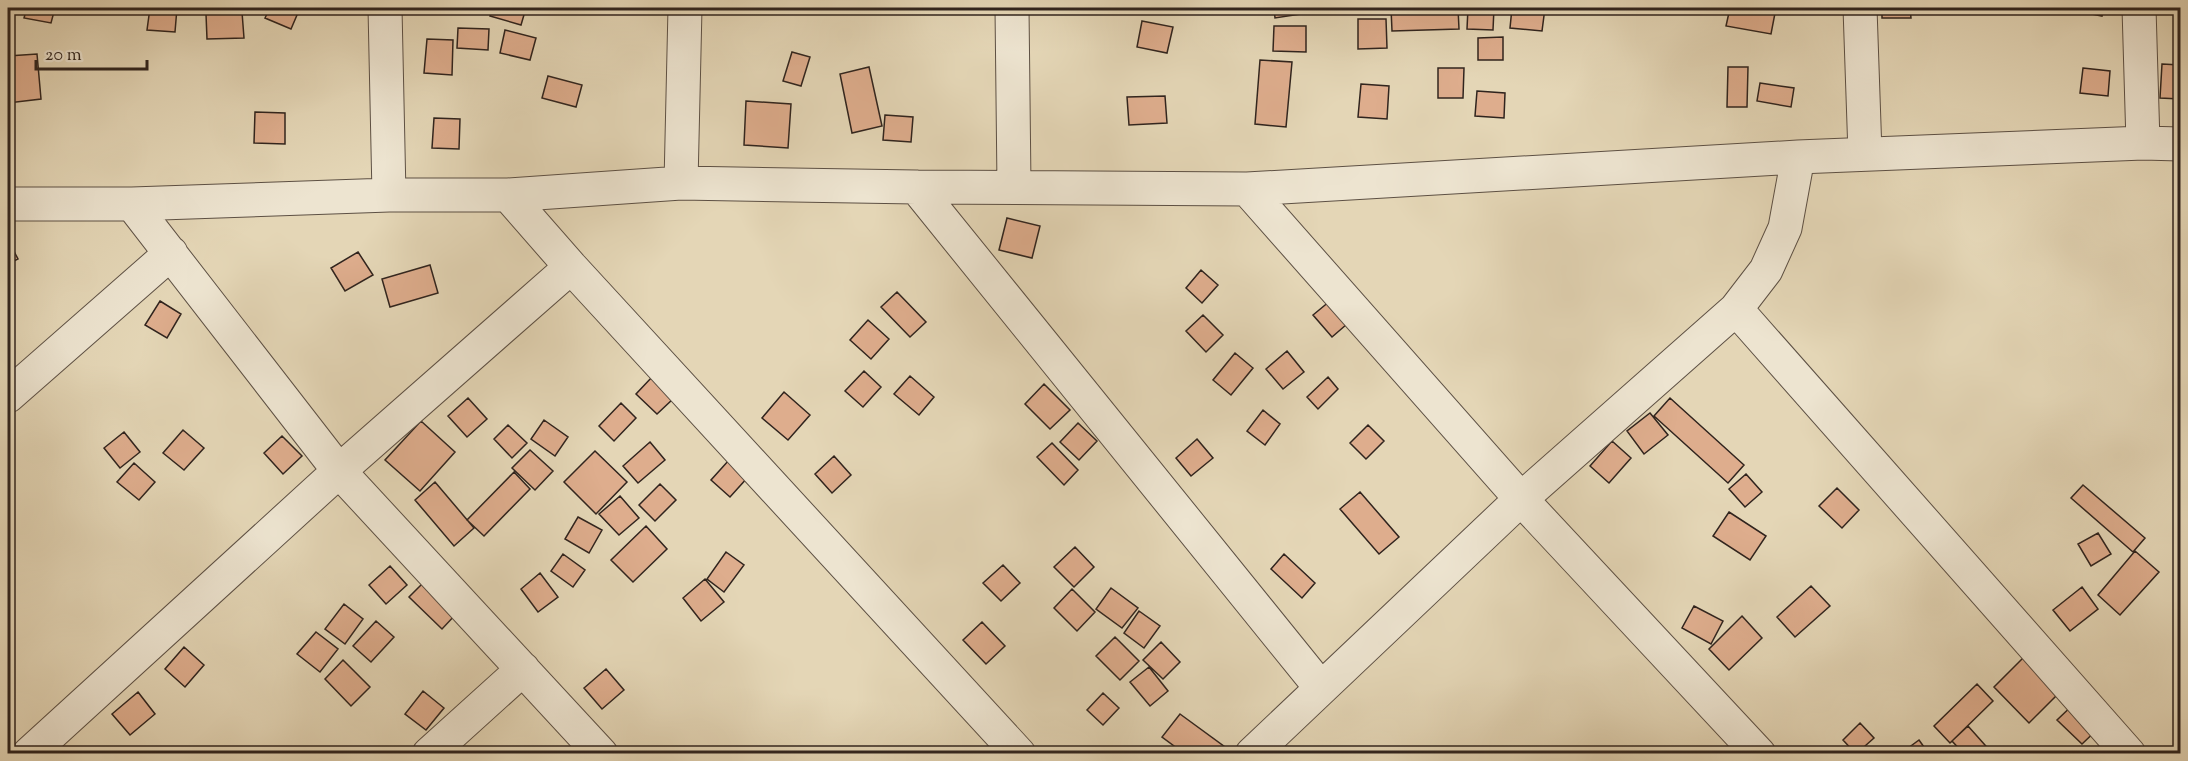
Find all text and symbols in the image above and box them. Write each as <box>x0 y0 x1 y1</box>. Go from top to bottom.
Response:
scale bar <box>36 33 147 71</box>
text: 20 m <box>45 43 82 69</box>

